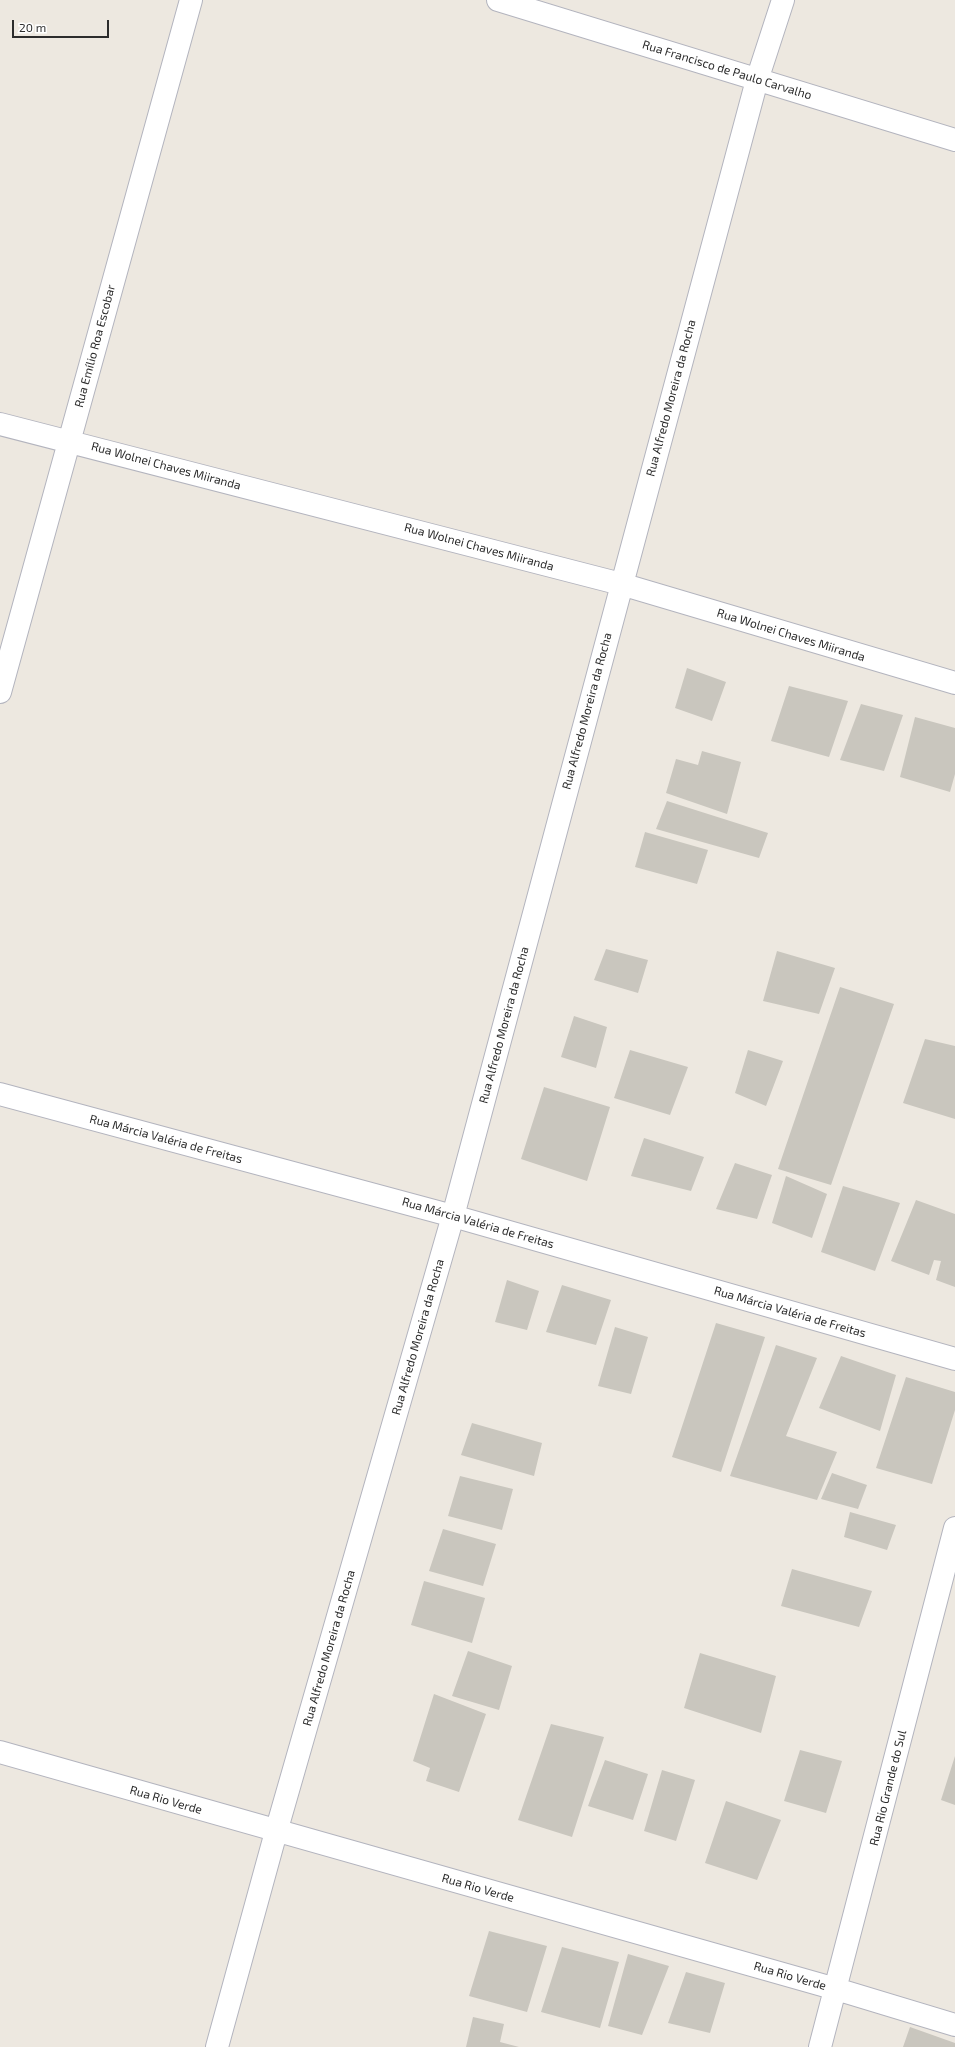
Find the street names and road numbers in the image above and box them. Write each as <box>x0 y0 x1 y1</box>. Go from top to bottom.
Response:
street label: Rua Francisco de Paulo Carvalho <box>641 37 813 103</box>
street label: Rua Emílio Roa Escobar <box>72 283 118 409</box>
street label: Rua Alfredo Moreira da Rocha <box>643 318 699 478</box>
street label: Rua Wolnei Chaves Miiranda <box>90 439 242 493</box>
street label: Rua Wolnei Chaves Miiranda <box>403 520 555 574</box>
street label: Rua Wolnei Chaves Miiranda <box>715 606 867 664</box>
street label: Rua Alfredo Moreira da Rocha <box>559 631 615 791</box>
street label: Rua Alfredo Moreira da Rocha <box>476 945 532 1105</box>
street label: Rua Márcia Valéria de Freitas <box>88 1112 244 1166</box>
street label: Rua Márcia Valéria de Freitas <box>400 1194 556 1252</box>
street label: Rua Alfredo Moreira da Rocha <box>389 1257 447 1417</box>
street label: Rua Márcia Valéria de Freitas <box>712 1283 868 1341</box>
street label: Rua Alfredo Moreira da Rocha <box>300 1568 358 1728</box>
street label: Rua Rio Grande do Sul <box>867 1729 909 1847</box>
street label: Rua Rio Verde <box>128 1783 204 1817</box>
street label: Rua Rio Verde <box>440 1871 516 1905</box>
street label: Rua Rio Verde <box>752 1959 828 1993</box>

